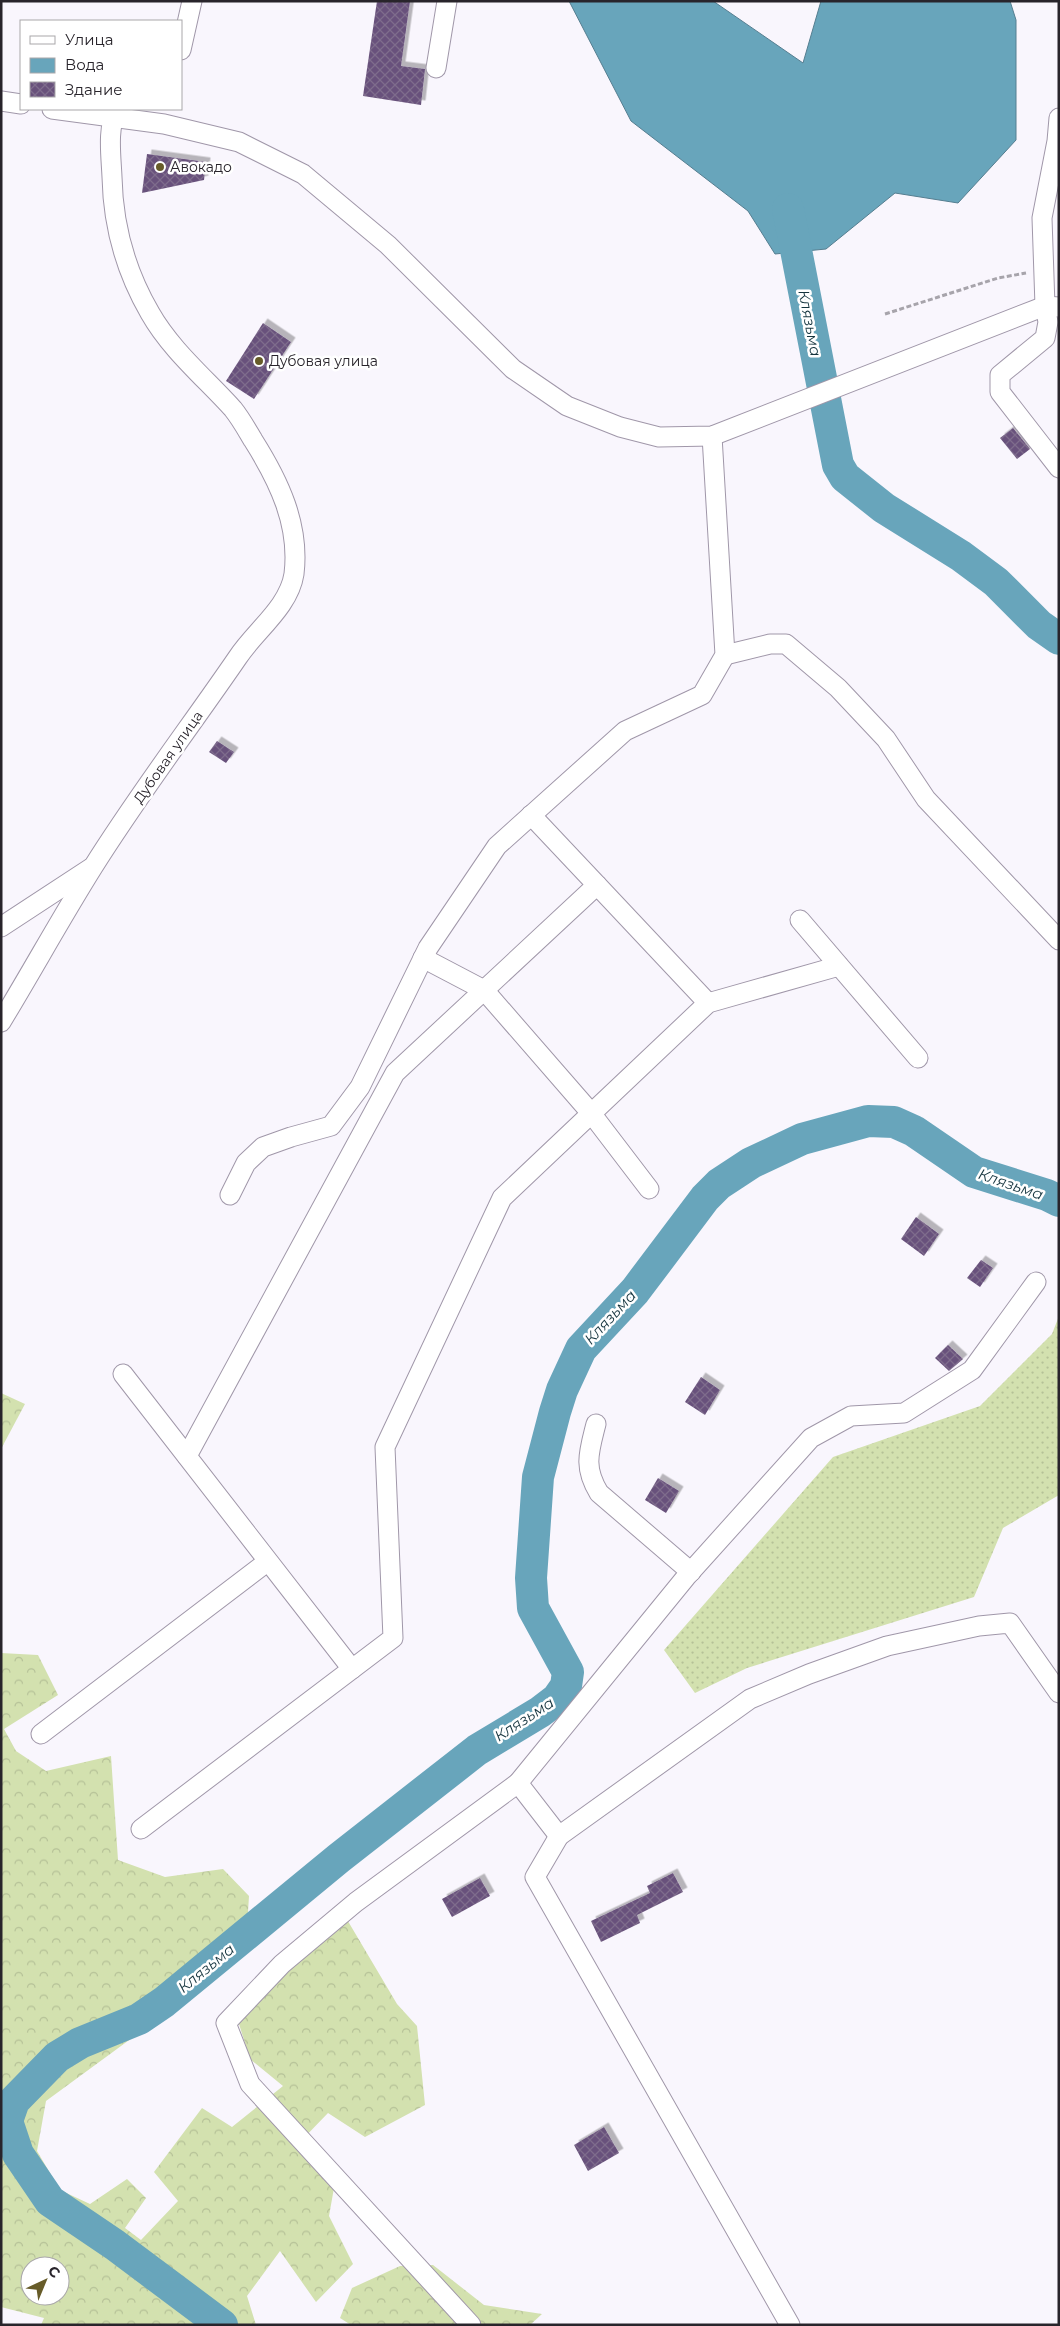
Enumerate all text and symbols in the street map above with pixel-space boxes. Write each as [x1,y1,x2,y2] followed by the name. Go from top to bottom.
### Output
[20,20,182,110] legend
[65,30,113,49] text: Улица
[65,55,104,74] text: Вода
[65,80,123,99] text: Здание
[170,158,232,176] place label: Авокадо
[154,161,166,173] marker: Авокадо
[794,288,826,358] water label: Клязьма
[269,352,378,370] place label: Дубовая улица
[253,355,265,367] marker: Дубовая улица
[129,707,207,807] street label: Дубовая улица
[976,1164,1046,1204] water label: Клязьма
[580,1286,640,1348] water label: Клязьма
[491,1693,557,1745] water label: Клязьма
[174,1939,238,1997] water label: Клязьма
[20,2256,70,2306] north arrow
[44,2262,64,2282] text: С

